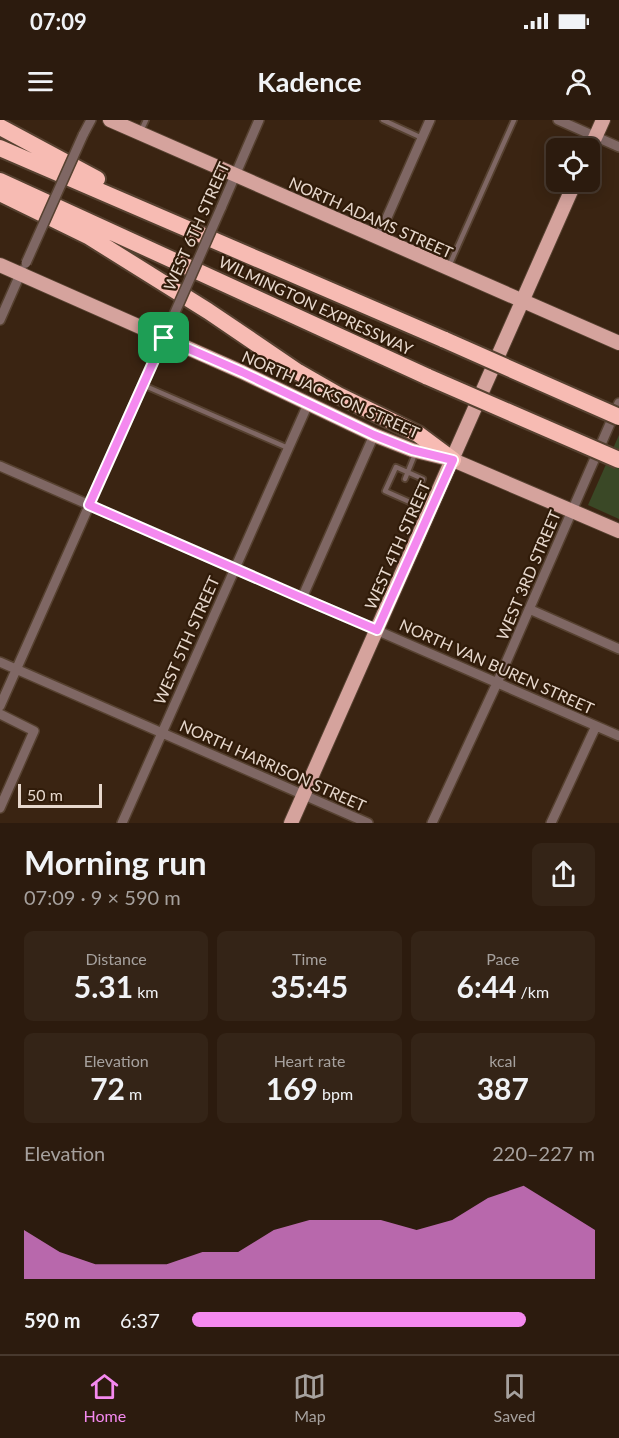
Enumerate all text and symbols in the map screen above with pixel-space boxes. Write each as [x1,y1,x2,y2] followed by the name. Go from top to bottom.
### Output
[30,8,87,35] text: 07:09
[24,65,57,98] icon: menu
[257,65,362,98] text: Kadence
[562,65,595,98] icon: person
[546,138,600,192] map controls
[546,138,600,192] button: locate
[159,158,233,293] street label: WEST 6TH STREET
[286,172,456,262] street label: NORTH ADAMS STREET
[216,252,416,358] street label: WILMINGTON EXPRESSWAY
[138,312,189,363] pin
[147,321,180,354] icon: arrive
[239,346,423,442] street label: NORTH JACKSON STREET
[360,477,434,612] street label: WEST 4TH STREET
[492,507,564,643] street label: WEST 3RD STREET
[149,572,223,707] street label: WEST 5TH STREET
[397,614,598,718] street label: NORTH VAN BUREN STREET
[177,715,370,815] street label: NORTH HARRISON STREET
[18,781,102,808] scale bar
[27,785,63,804] text: 50 m
[24,842,207,882] text: Morning run
[532,843,595,906] button: share
[24,885,181,909] text: 07:09 · 9 × 590 m
[85,949,147,968] text: Distance
[292,949,327,968] text: Time
[486,949,519,968] text: Pace
[74,968,133,1004] text: 5.31
[271,968,348,1004] text: 35:45
[457,968,516,1004] text: 6:44
[133,982,159,1001] text: km
[516,982,549,1001] text: /km
[84,1051,149,1070] text: Elevation
[274,1051,345,1070] text: Heart rate
[489,1051,516,1070] text: kcal
[90,1070,125,1106] text: 72
[266,1070,318,1106] text: 169
[477,1070,529,1106] text: 387
[125,1084,142,1103] text: m
[318,1084,353,1103] text: bpm
[24,1141,105,1165] text: Elevation
[492,1141,595,1165] text: 220–227 m
[24,1308,80,1332] text: 590 m
[120,1308,160,1332] text: 6:37
[84,1370,126,1425] tab: Home
[293,1370,326,1425] tab: Map
[494,1370,535,1425] tab: Saved

